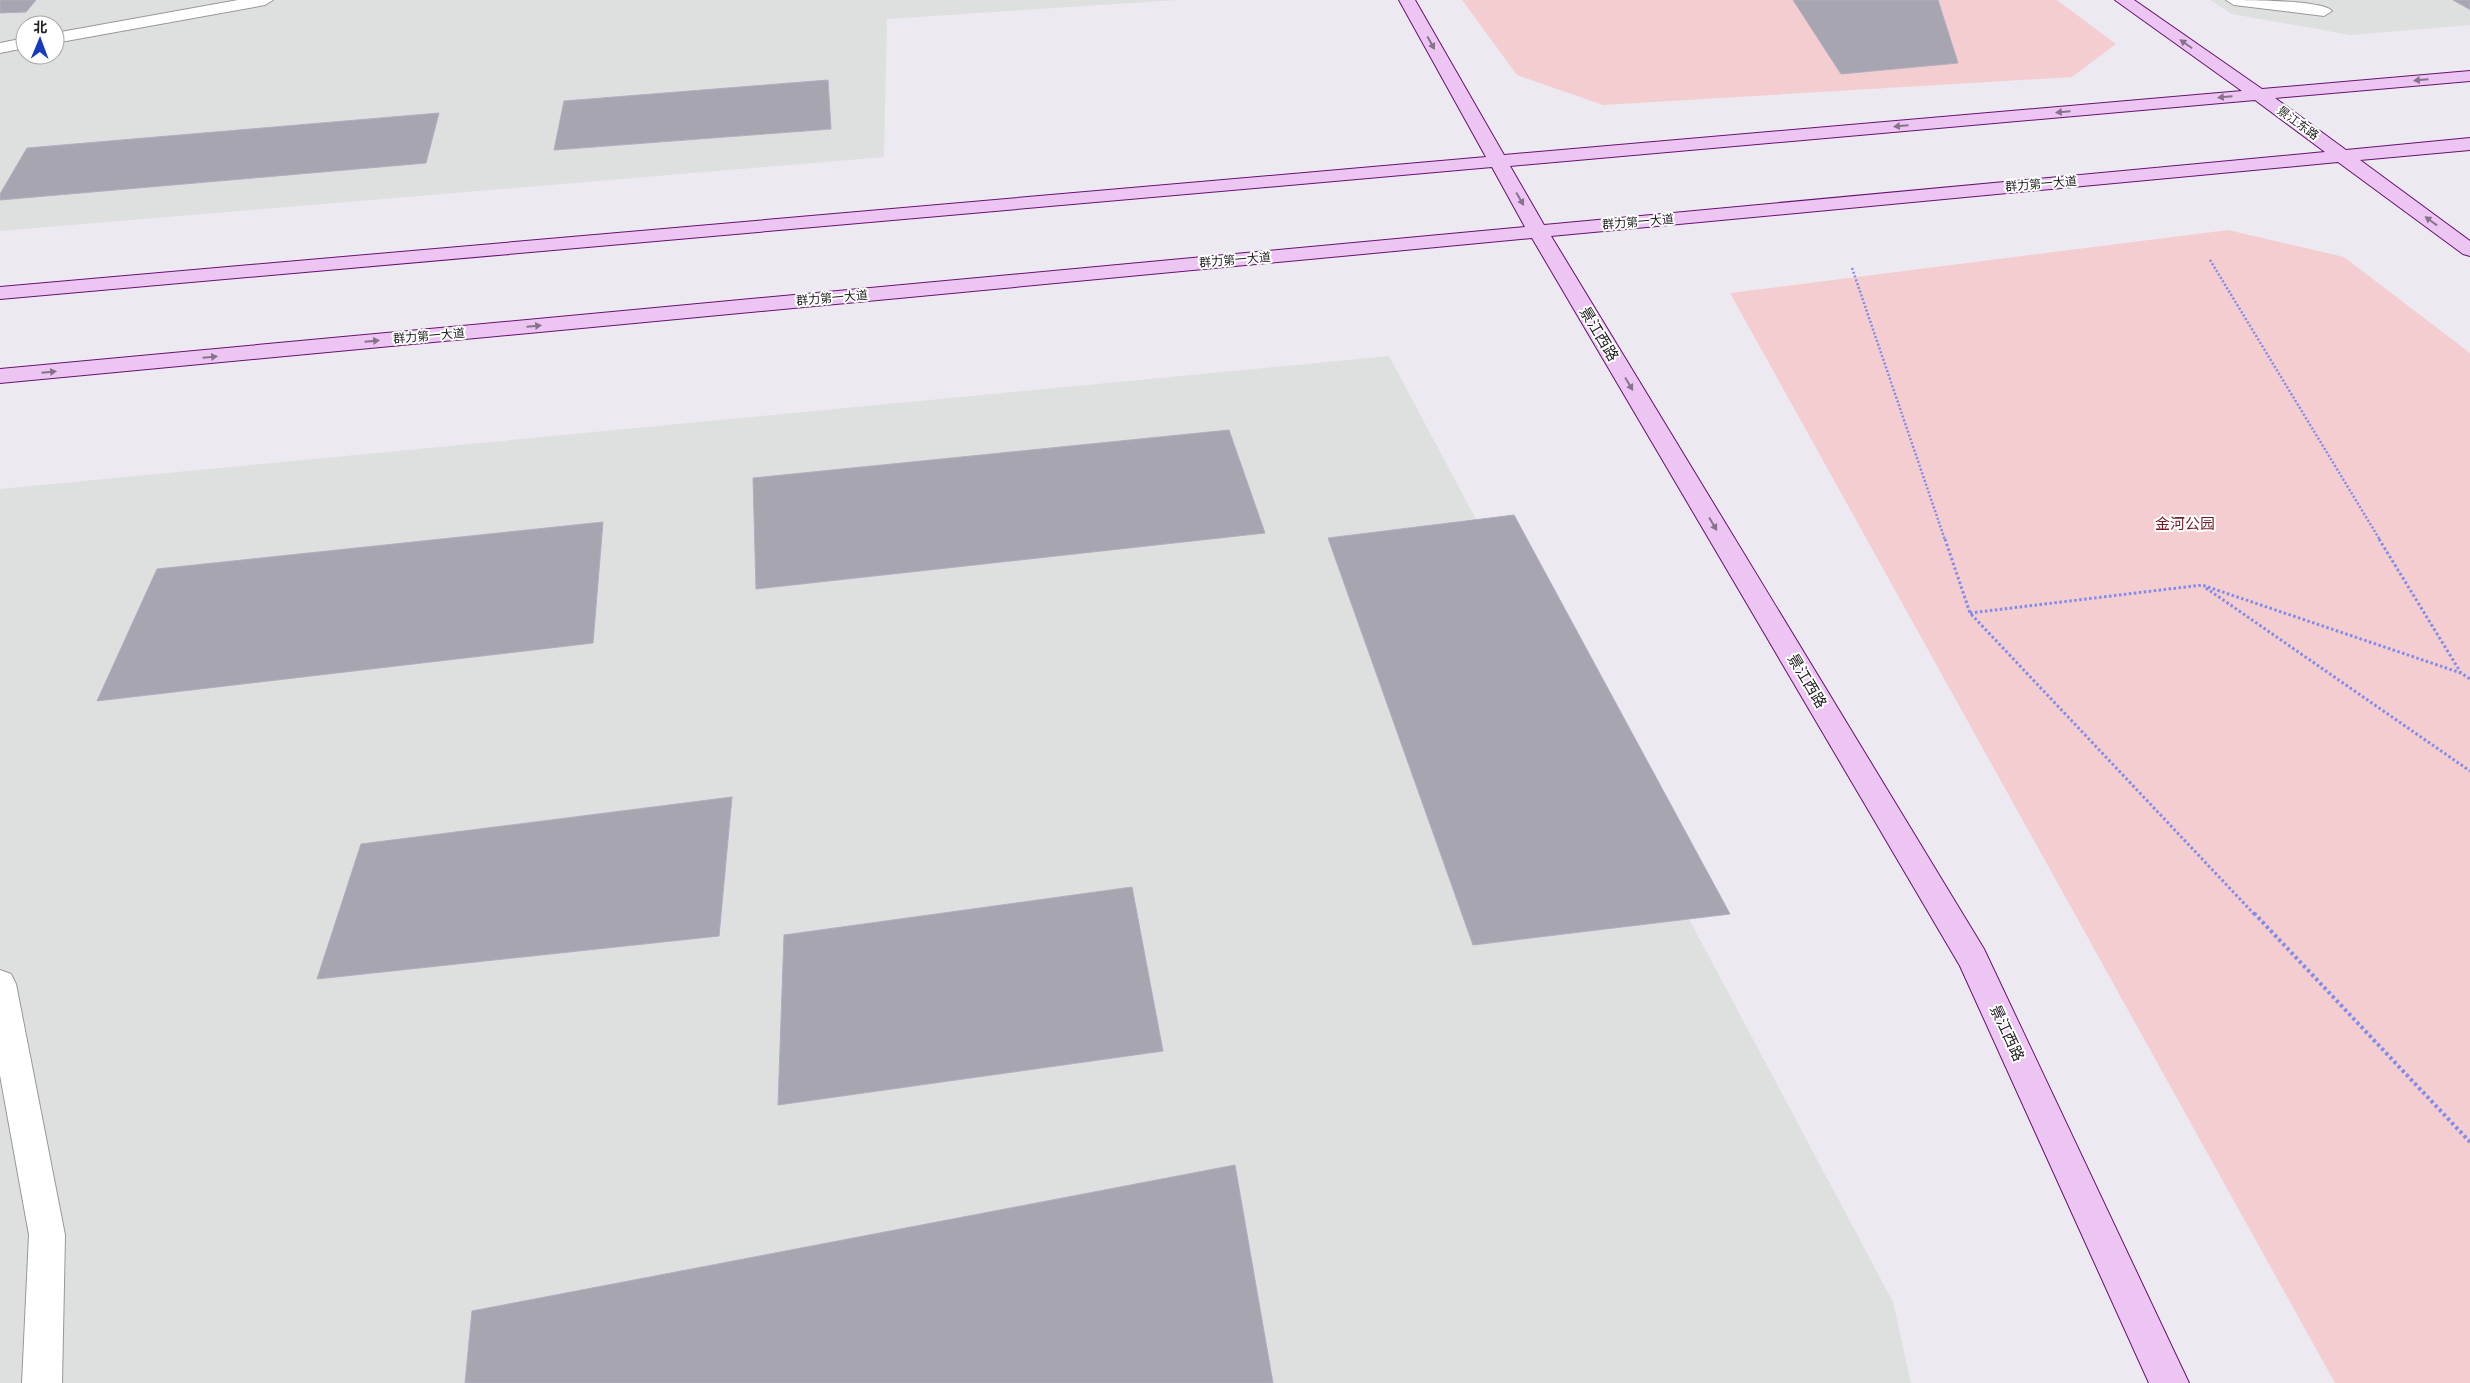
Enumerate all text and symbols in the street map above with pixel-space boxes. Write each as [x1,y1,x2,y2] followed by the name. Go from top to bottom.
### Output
[15,15,65,65] north arrow
[33,19,47,36] text: 北
[1427,35,1435,50] one-way arrow
[2179,39,2193,49] one-way arrow
[2413,76,2429,84] one-way arrow
[2216,94,2232,102] one-way arrow
[2274,103,2322,144] street label: 景江东路
[2055,108,2071,116] one-way arrow
[1893,122,1909,130] one-way arrow
[2005,174,2078,195] street label: 群力第一大道
[1515,193,1524,206] one-way arrow
[1602,212,1675,233] street label: 群力第一大道
[2424,216,2438,226] one-way arrow
[1199,250,1272,271] street label: 群力第一大道
[796,288,869,309] street label: 群力第一大道
[1575,304,1622,365] street label: 景江西路
[526,322,542,330] one-way arrow
[393,326,466,347] street label: 群力第一大道
[364,337,380,345] one-way arrow
[203,353,219,361] one-way arrow
[41,368,57,376] one-way arrow
[1625,378,1634,391] one-way arrow
[2155,515,2215,534] park label: 金河公园
[1708,517,1717,530] one-way arrow
[1783,651,1830,712] street label: 景江西路
[1985,1002,2028,1064] street label: 景江西路

